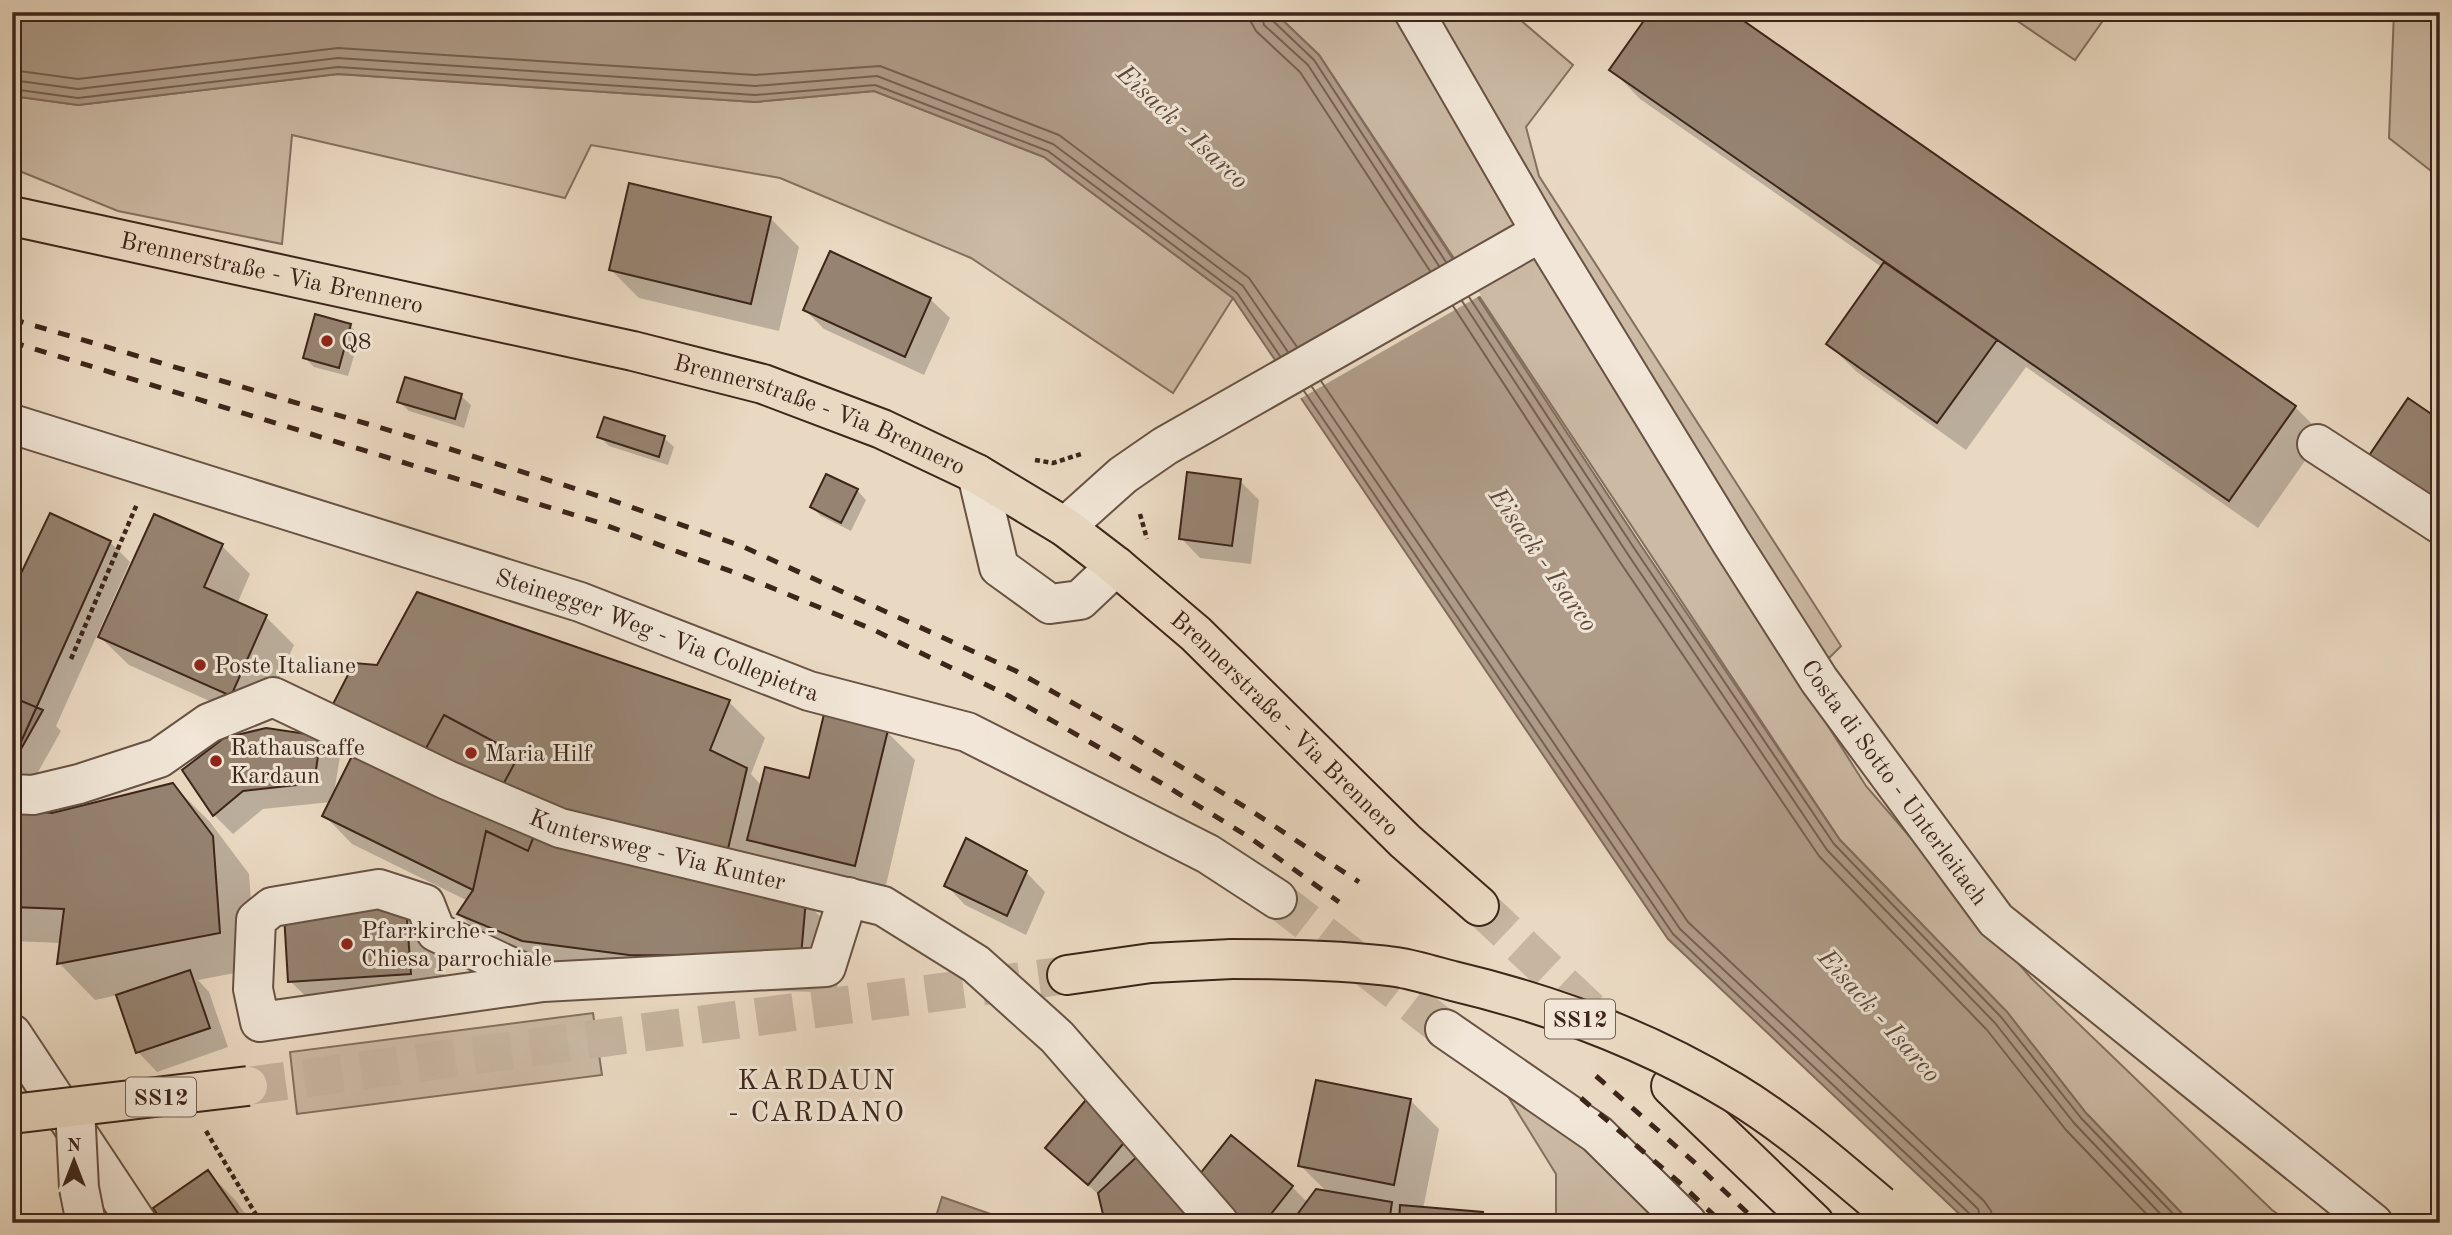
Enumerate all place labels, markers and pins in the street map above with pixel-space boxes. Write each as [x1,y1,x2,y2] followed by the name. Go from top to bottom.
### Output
[341,331,372,355] place label: Q8
[319,333,335,349] marker: Q8
[214,655,356,679] place label: Poste Italiane
[192,657,208,673] marker: Poste Italiane
[230,737,365,789] place label: Rathauscaffe Kardaun
[485,743,593,767] place label: Maria Hilf
[463,745,479,761] marker: Maria Hilf
[208,753,224,769] marker: Rathauscaffe Kardaun
[361,920,552,972] place label: Pfarrkirche - Chiesa parrochiale
[339,936,355,952] marker: Pfarrkirche - Chiesa parrochiale

